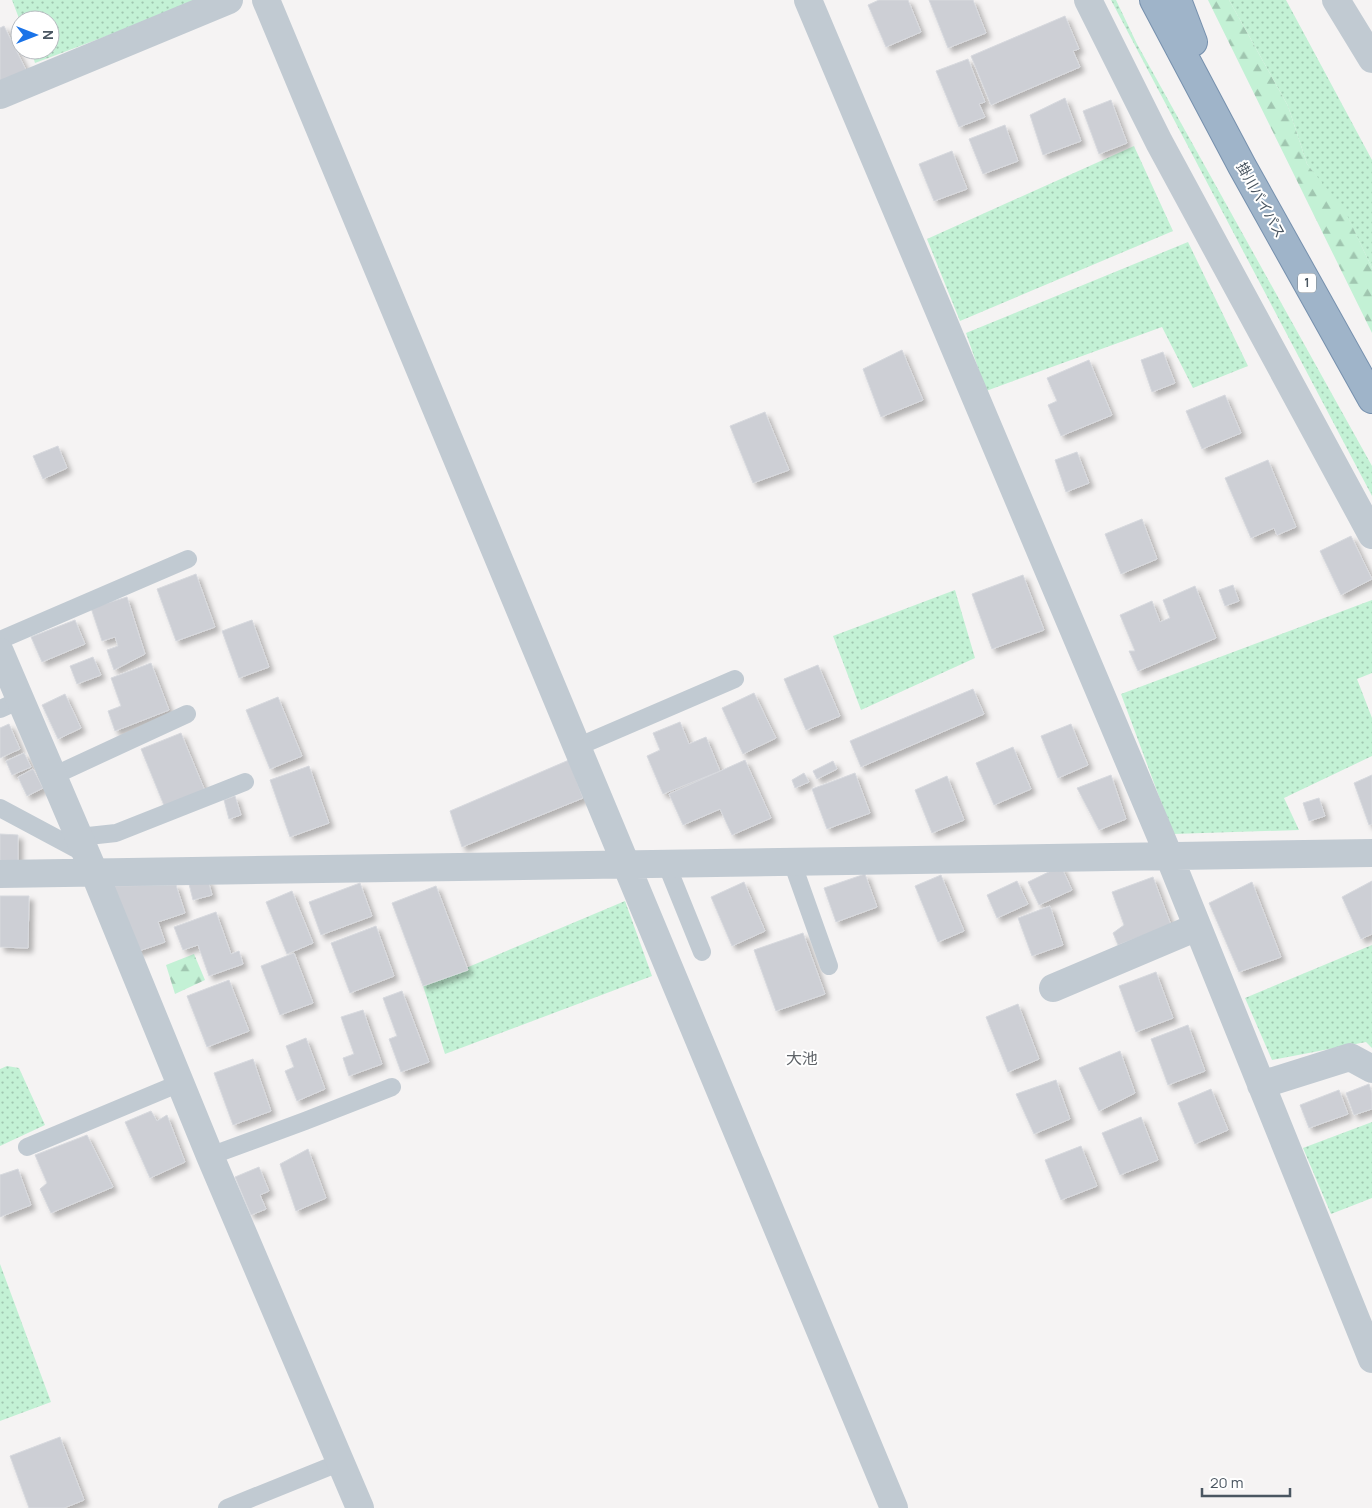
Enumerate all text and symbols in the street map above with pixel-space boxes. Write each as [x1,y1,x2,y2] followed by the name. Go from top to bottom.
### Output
[10,10,60,60] north arrow
[39,30,58,40] text: N
[1233,159,1290,241] street label: 掛川バイパス
[1298,274,1316,292] road number: 1
[786,1047,818,1069] district label: 大池
[1202,1466,1290,1498] scale bar
[1210,1472,1243,1493] text: 20 m

